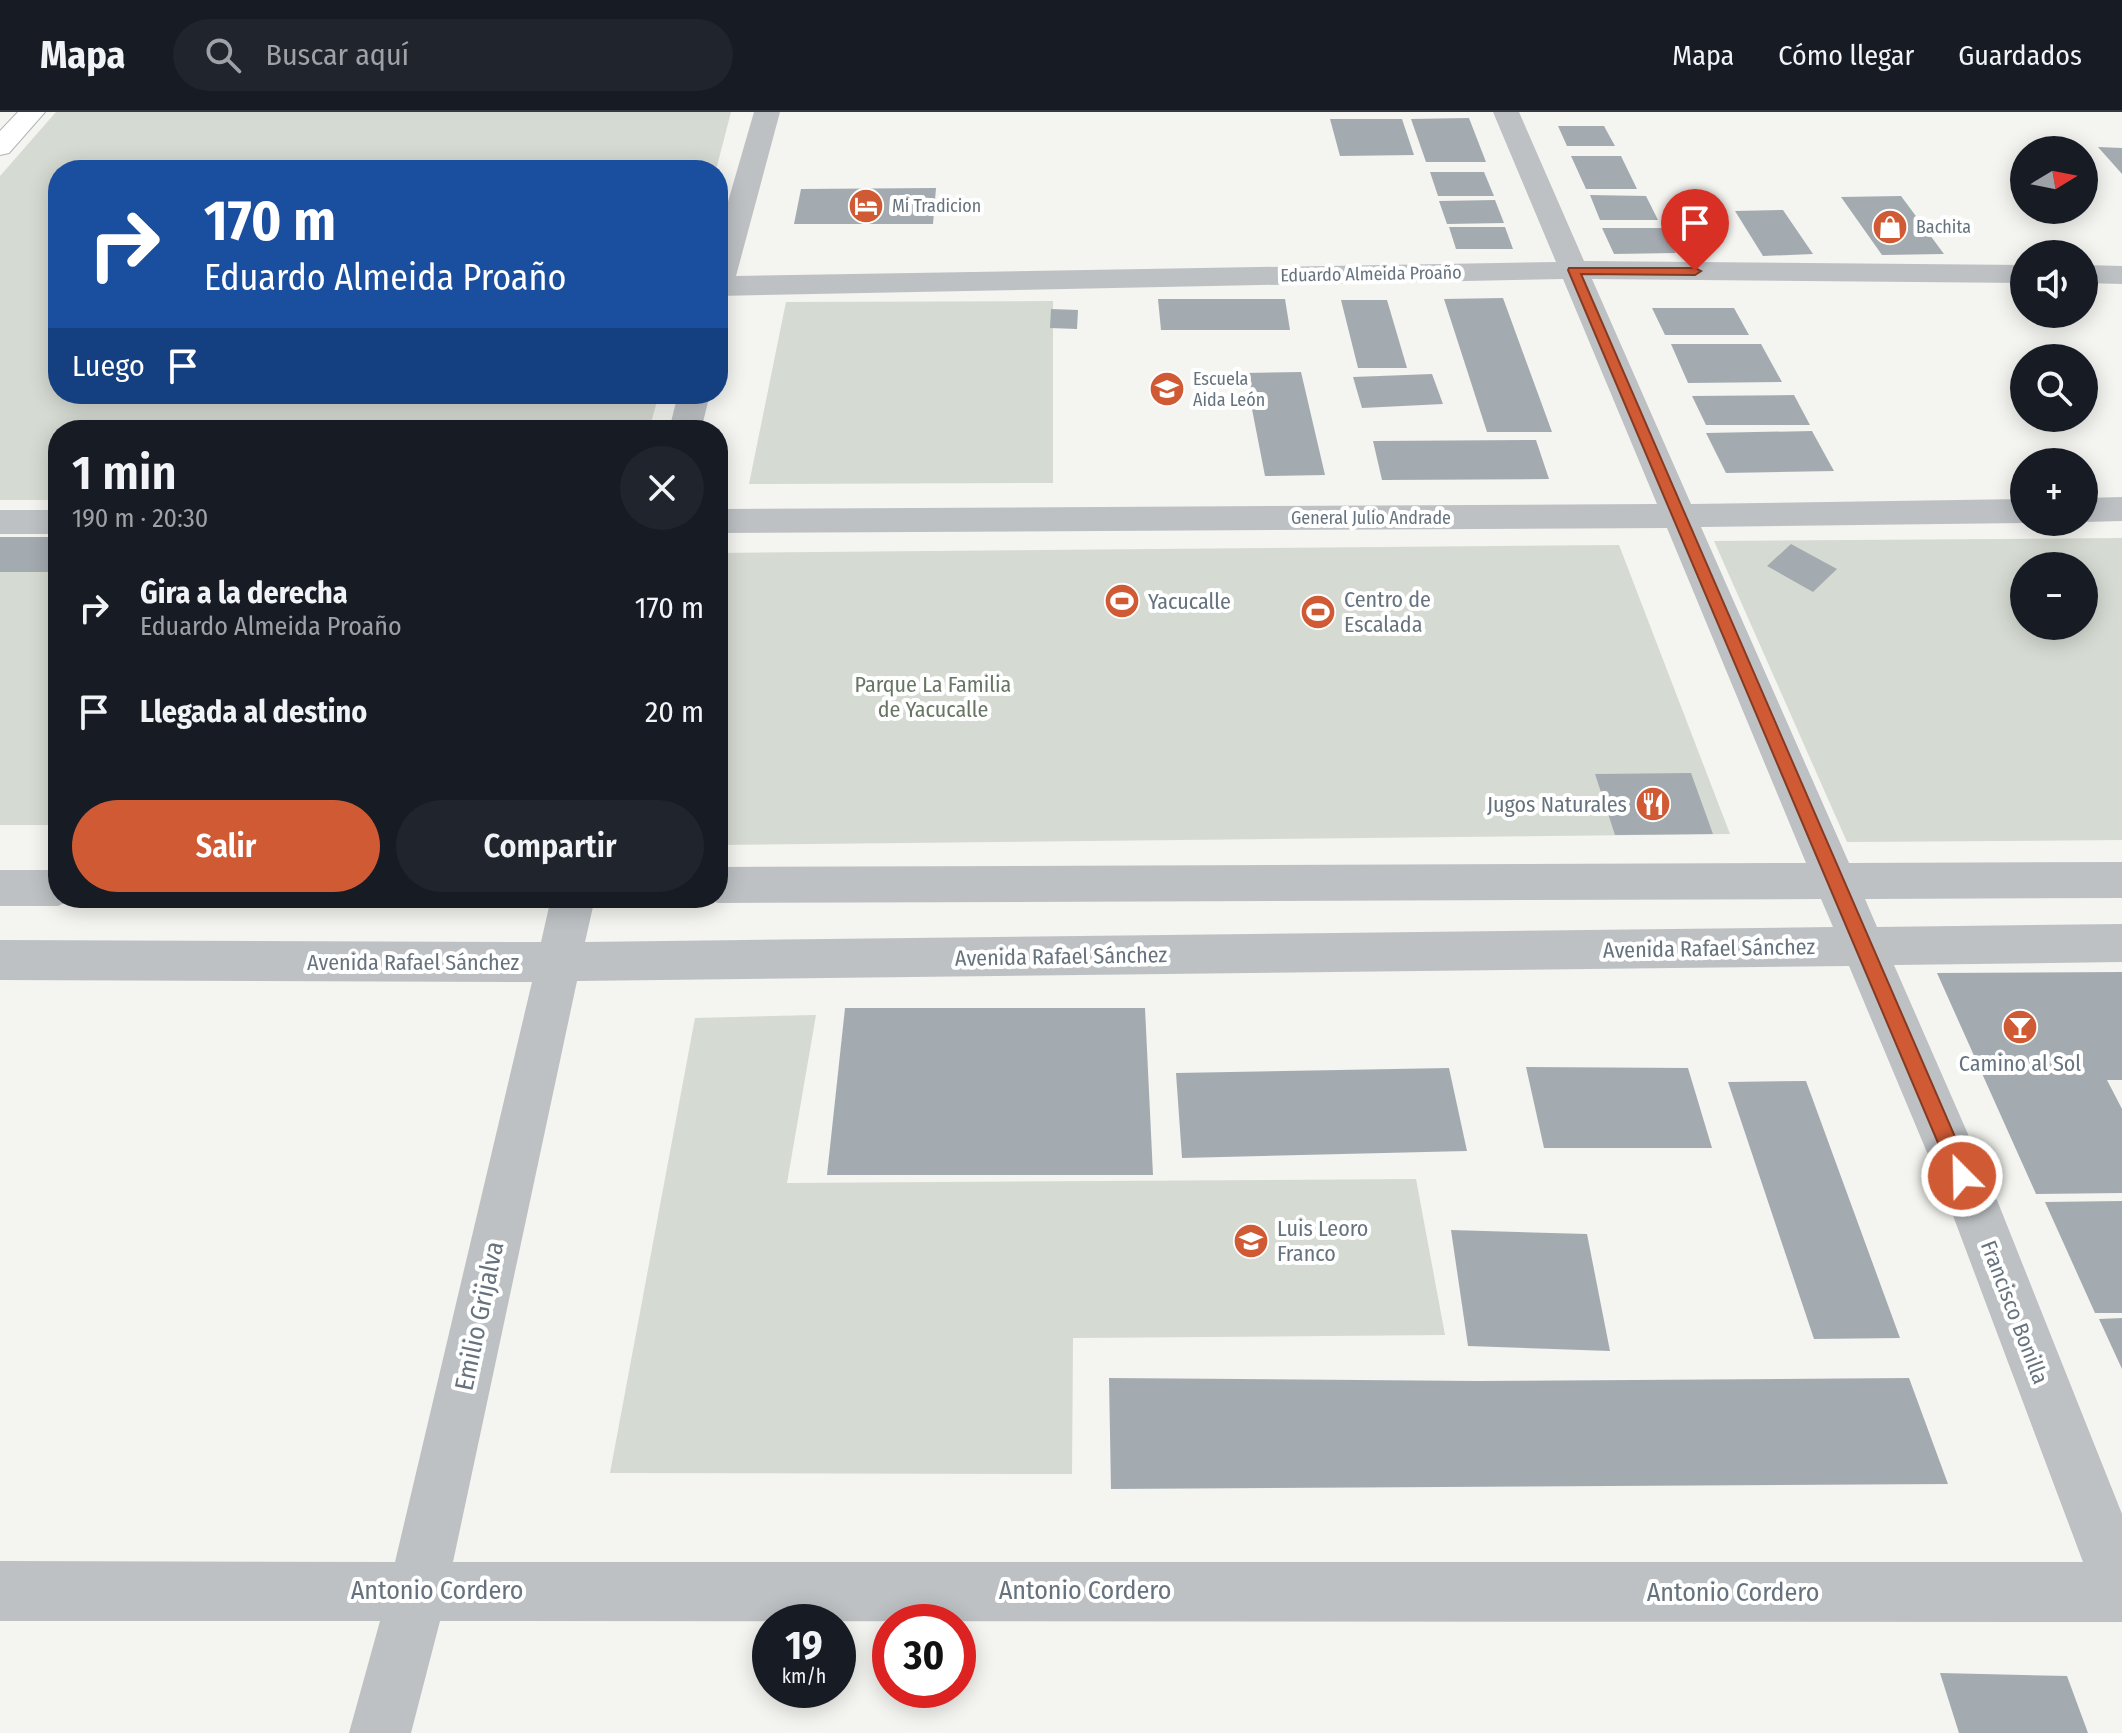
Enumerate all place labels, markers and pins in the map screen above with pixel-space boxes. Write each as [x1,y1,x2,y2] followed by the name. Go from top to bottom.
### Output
[847,187,885,225] hotel icon: Mi Tradicion
[1661,189,1729,271] pin
[892,195,981,217] place label: Mi Tradicion
[1871,208,1909,246] shop icon: Bachita
[1916,216,1971,238] place label: Bachita
[1193,368,1265,411] place label: Escuela Aida León
[1148,370,1186,408] school or university icon: Escuela Aida León
[1103,582,1141,620] sports icon: Yacucalle
[1344,586,1431,638] place label: Centro de Escalada
[1148,588,1231,615] place label: Yacucalle
[1299,593,1337,631] sports icon: Centro de Escalada
[1634,785,1672,823] restaurant icon: Jugos Naturales
[1487,791,1627,818] place label: Jugos Naturales
[2001,1008,2039,1046] bar icon: Camino al Sol
[1959,1050,2081,1077] place label: Camino al Sol
[1277,1215,1368,1267] place label: Luis Leoro Franco
[1232,1222,1270,1260] school or university icon: Luis Leoro Franco

